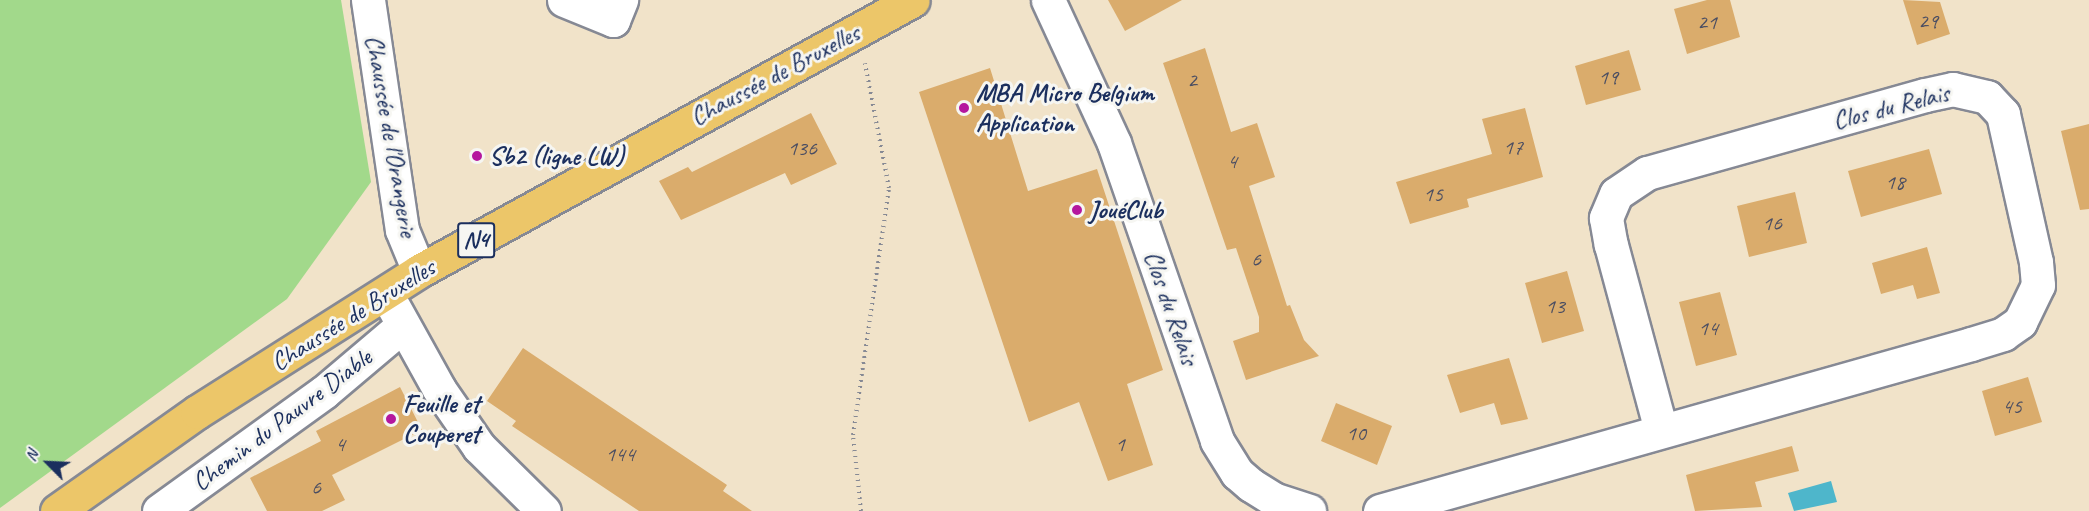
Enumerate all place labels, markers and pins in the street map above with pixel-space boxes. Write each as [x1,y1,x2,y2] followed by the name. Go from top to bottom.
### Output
[976,77,1153,138] place label: MBA Micro Belgium Application
[957,101,971,115] marker: MBA Micro Belgium Application
[489,140,624,172] place label: Sb2 (ligne LW)
[470,149,484,163] marker: Sb2 (ligne LW)
[1089,194,1163,226] place label: JouéClub
[1070,203,1084,217] marker: JouéClub
[403,388,480,449] place label: Feuille et Couperet
[384,412,398,426] marker: Feuille et Couperet

